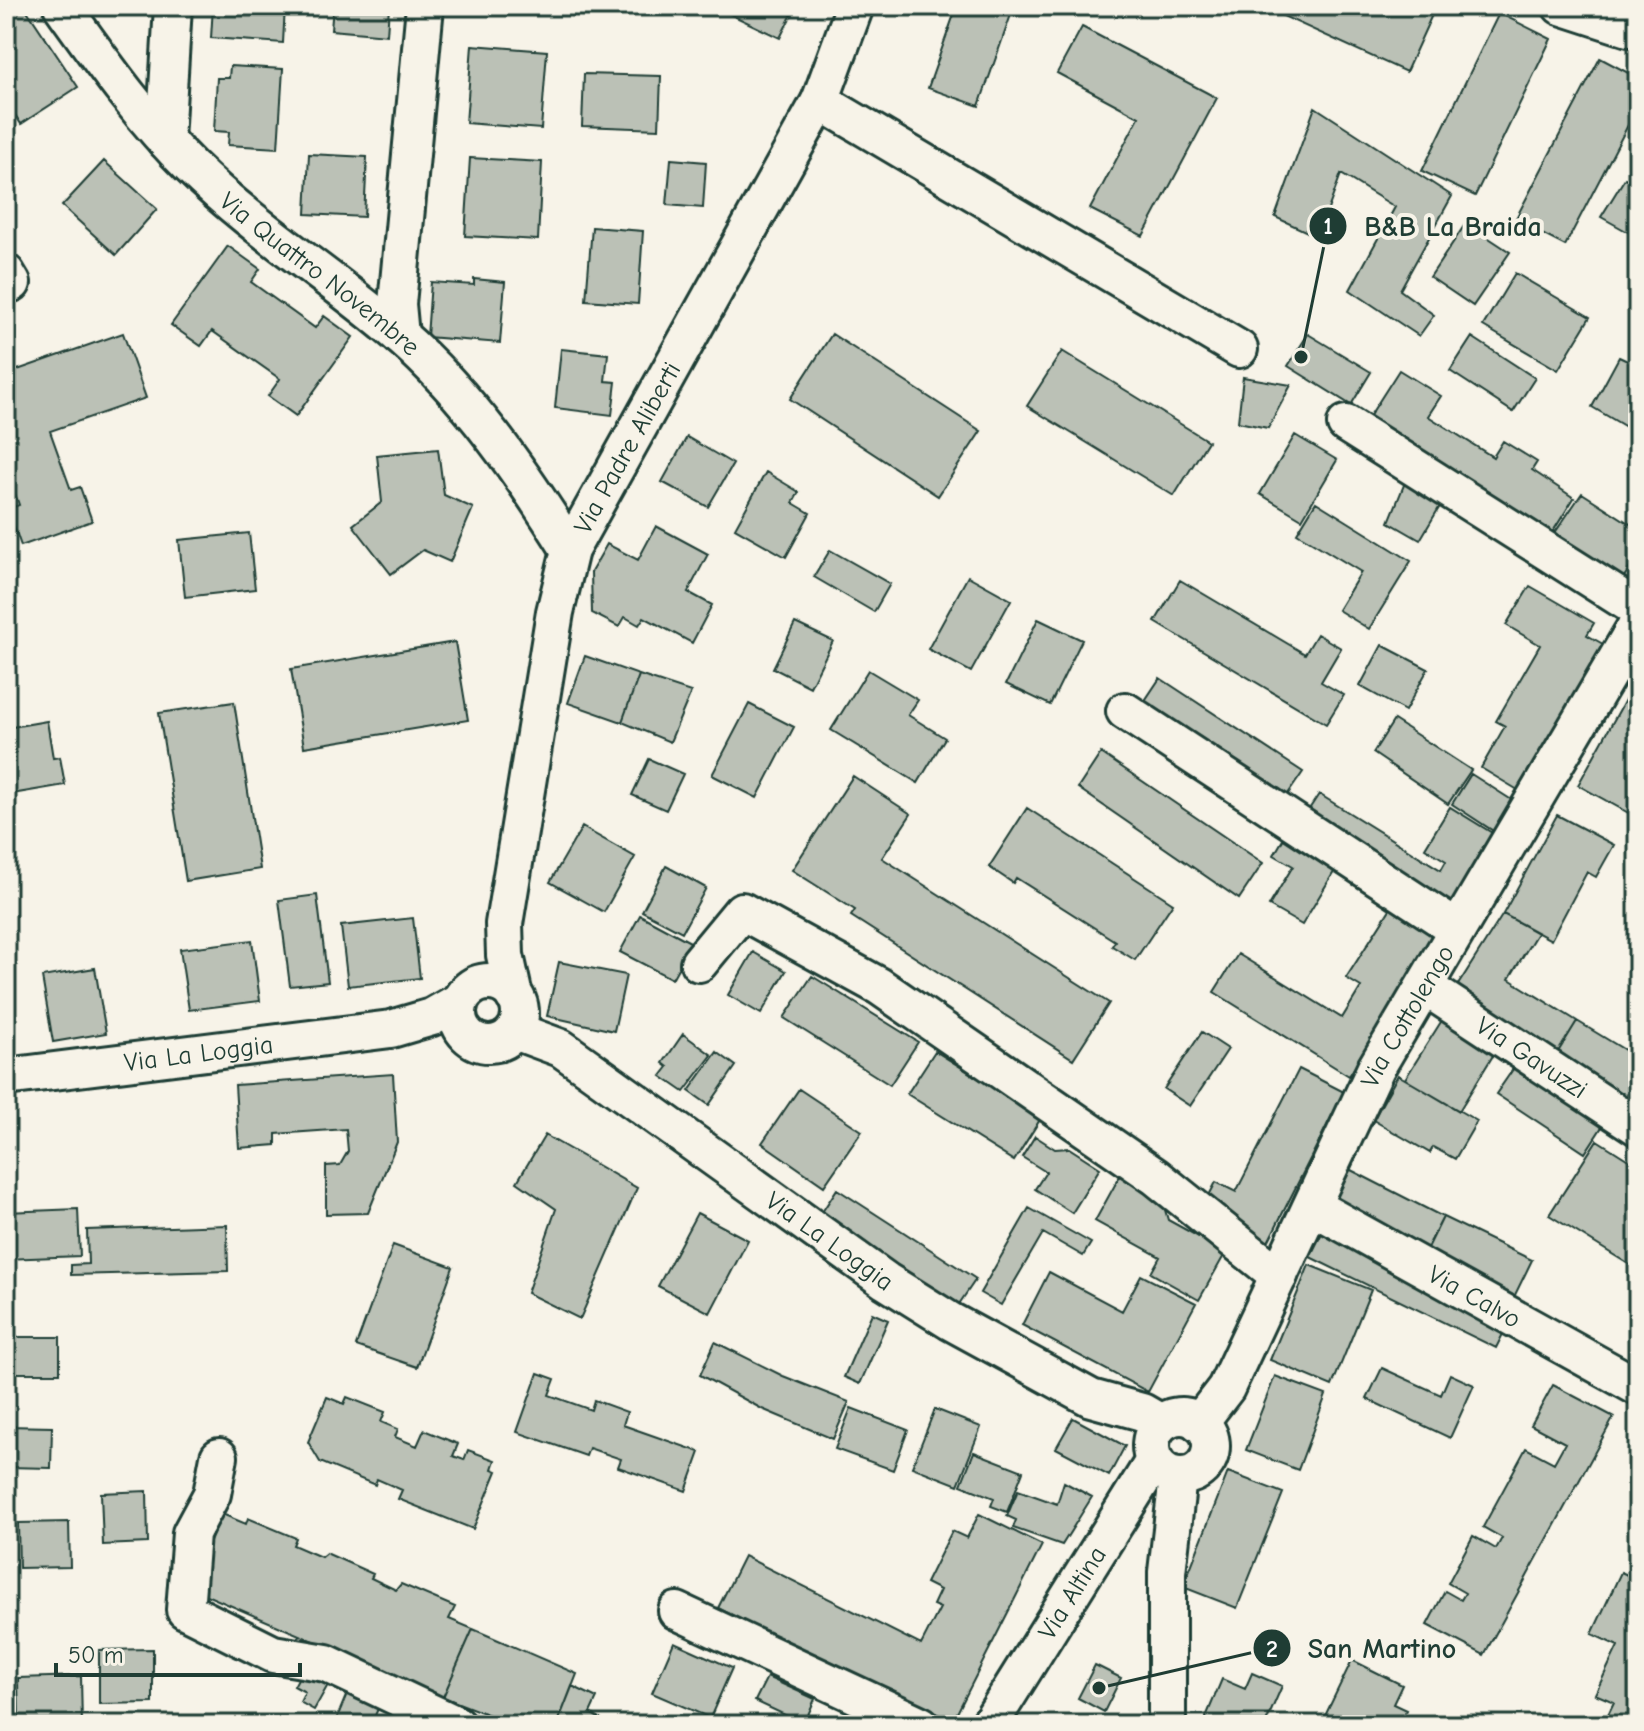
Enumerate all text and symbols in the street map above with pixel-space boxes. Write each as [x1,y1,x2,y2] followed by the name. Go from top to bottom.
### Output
[213,186,426,362] street label: Via Quattro Novembre
[1308,200,1558,252] callout: B&B La Braida
[1364,211,1542,243] text: B&B La Braida
[1323,212,1333,240] text: 1
[568,357,688,539] street label: Via Padre Aliberti
[1355,940,1461,1093] street label: Via Cottolengo
[1470,1011,1593,1105] street label: Via Gavuzzi
[122,1030,275,1078] street label: Via La Loggia
[760,1186,899,1297] street label: Via La Loggia
[1423,1259,1526,1335] street label: Via Calvo
[1032,1541,1113,1645] street label: Via Altina
[1252,1622,1472,1674] callout: San Martino
[56,1627,300,1677] scale bar
[1308,1633,1456,1665] text: San Martino
[1266,1635,1278,1663] text: 2
[68,1641,124,1669] text: 50 m

